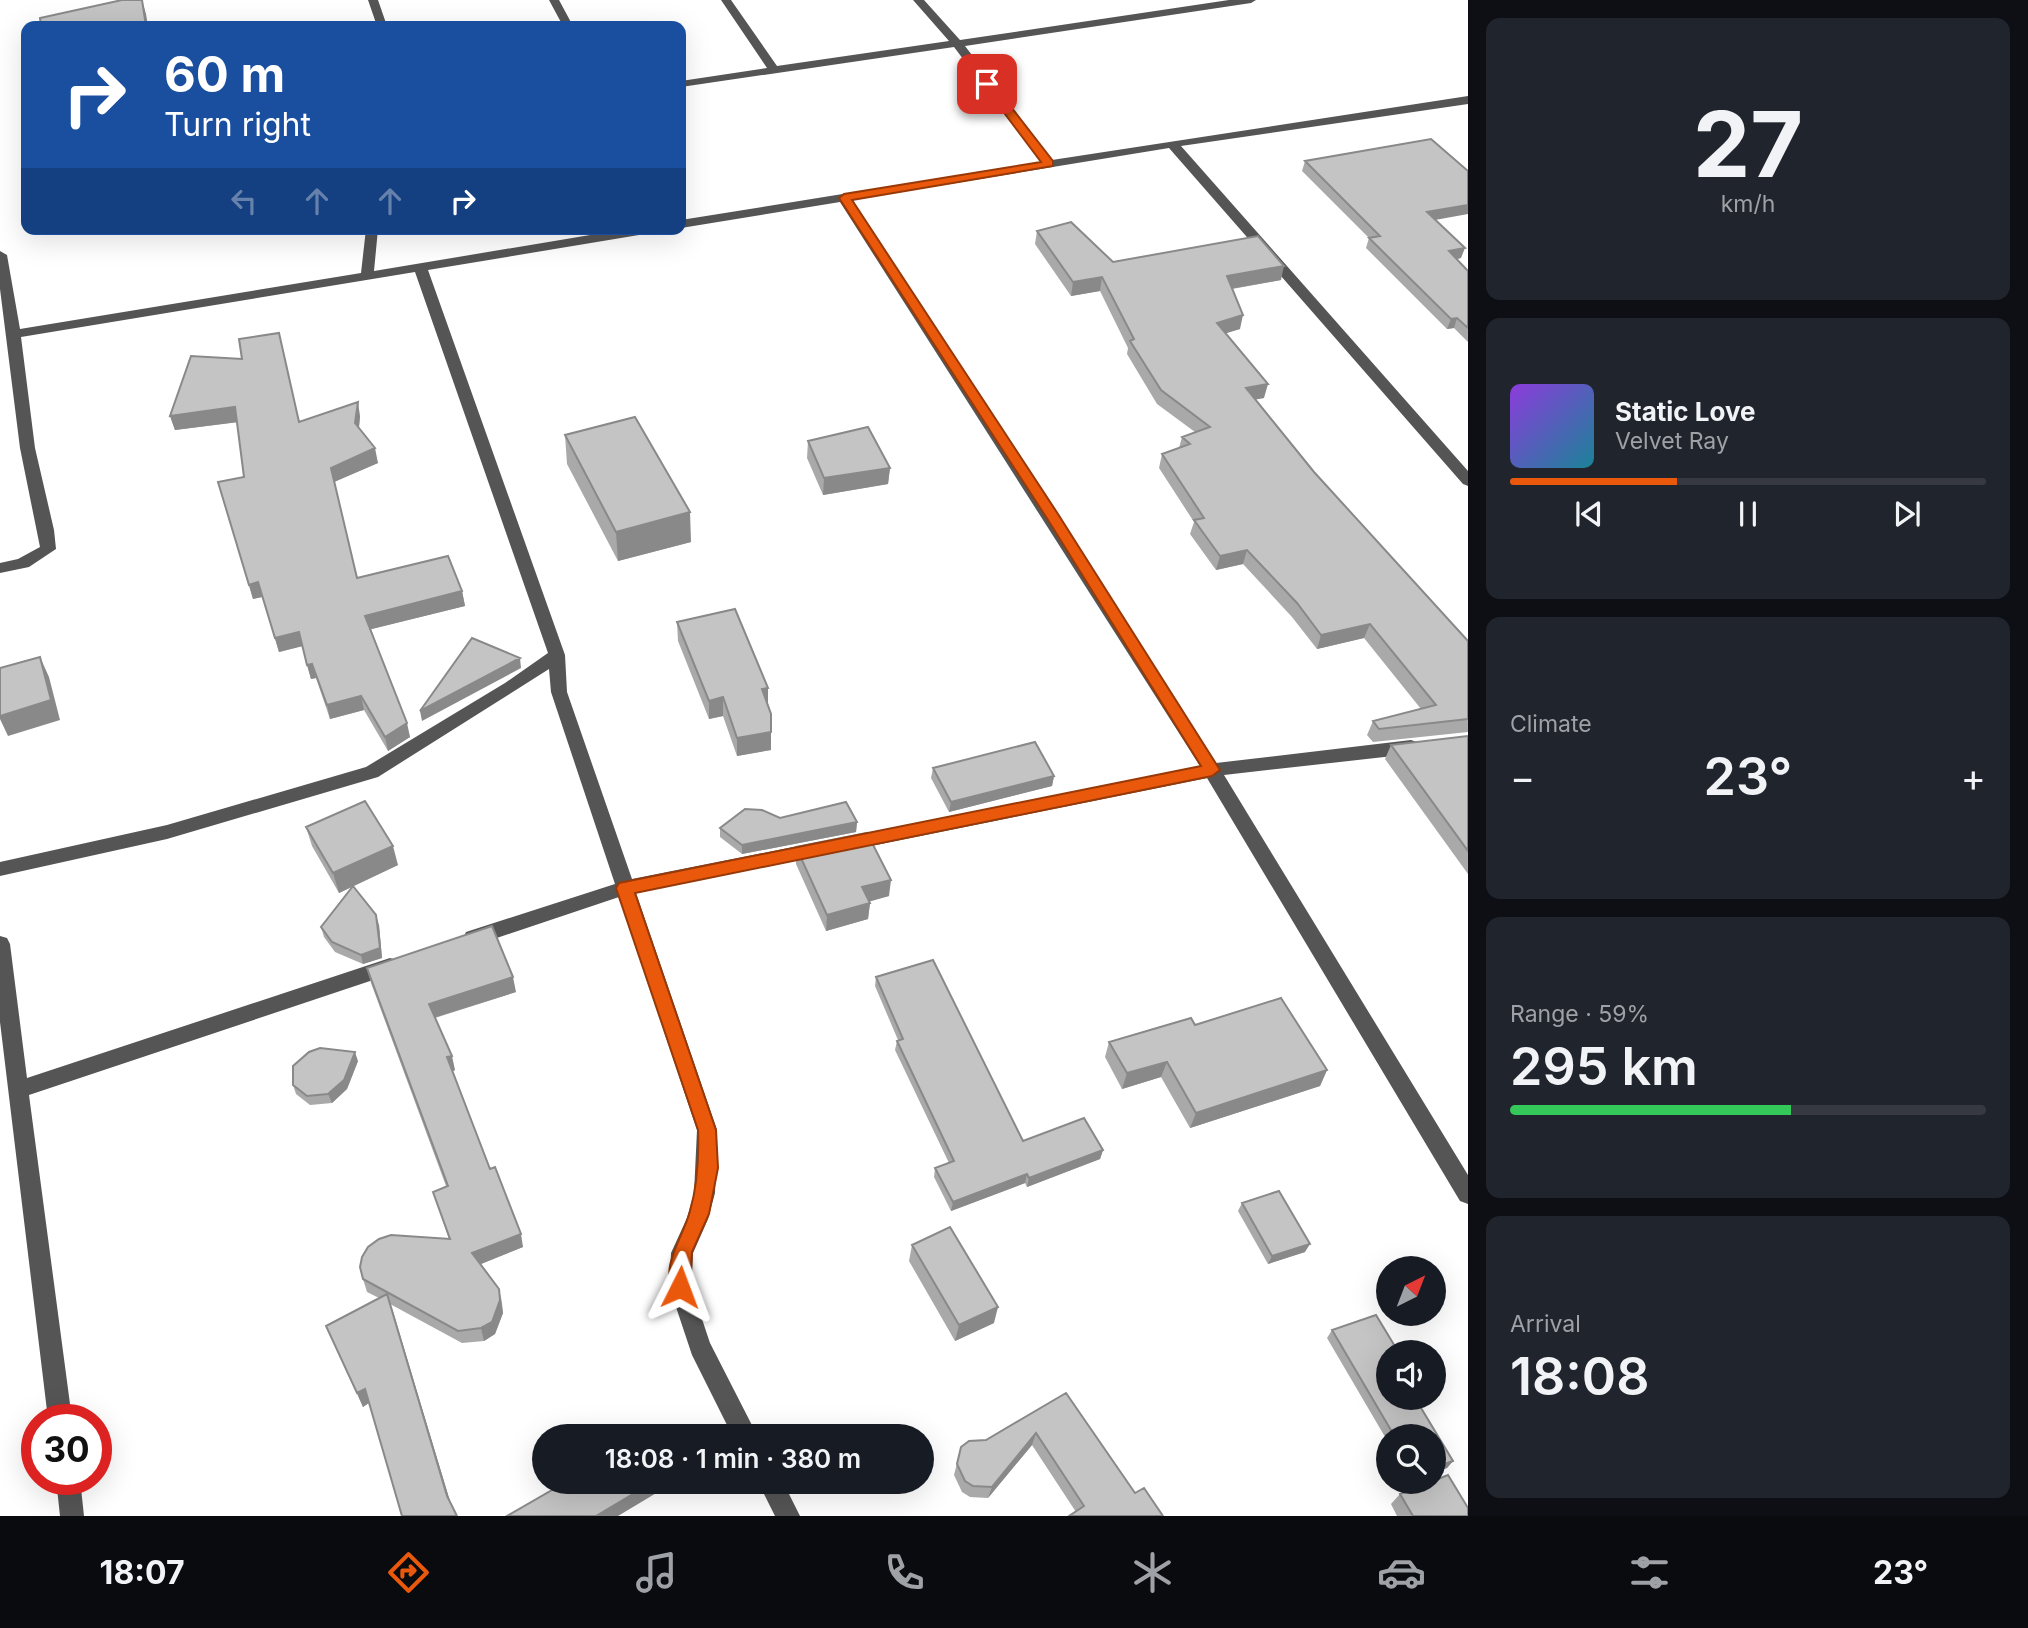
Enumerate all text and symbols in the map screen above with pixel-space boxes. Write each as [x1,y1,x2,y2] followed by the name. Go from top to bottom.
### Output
[164,45,285,104] text: 60 m
[49,49,140,140] icon: right
[957,54,1017,114] pin
[968,65,1006,103] icon: arrive
[1693,89,1803,199] text: 27
[164,105,311,144] text: Turn right
[225,182,263,220] icon: left
[298,182,336,220] icon: ahead
[371,182,409,220] icon: ahead
[444,182,482,220] icon: right
[1721,190,1775,218] text: km/h
[1615,396,1756,427] text: Static Love
[1615,427,1729,455] text: Velvet Ray
[1570,495,1608,533] icon: previous
[1729,495,1767,533] icon: pause
[1888,495,1926,533] icon: next
[1510,710,1592,738] text: Climate
[1704,745,1792,808] text: 23°
[1510,754,1535,800] text: −
[1961,754,1986,800] text: +
[1510,1000,1649,1028] text: Range · 59%
[1510,1035,1698,1098] text: 295 km
[643,1250,717,1324] position arrow
[1376,1256,1446,1326] north arrow
[1376,1256,1446,1494] map controls
[1510,1310,1581,1338] text: Arrival
[1376,1340,1446,1410] button: sound
[1510,1345,1649,1408] text: 18:08
[21,1404,112,1495] speed limit sign: 30
[1376,1424,1446,1494] button: search
[605,1443,861,1474] text: 18:08 · 1 min · 380 m
[384,1548,433,1597] icon: directions
[632,1548,681,1597] icon: music
[880,1548,929,1597] icon: phone
[1128,1548,1177,1597] icon: climate
[1377,1548,1426,1597] icon: car
[1625,1548,1674,1597] icon: filters
[100,1553,184,1592] text: 18:07
[1873,1553,1928,1592] text: 23°

